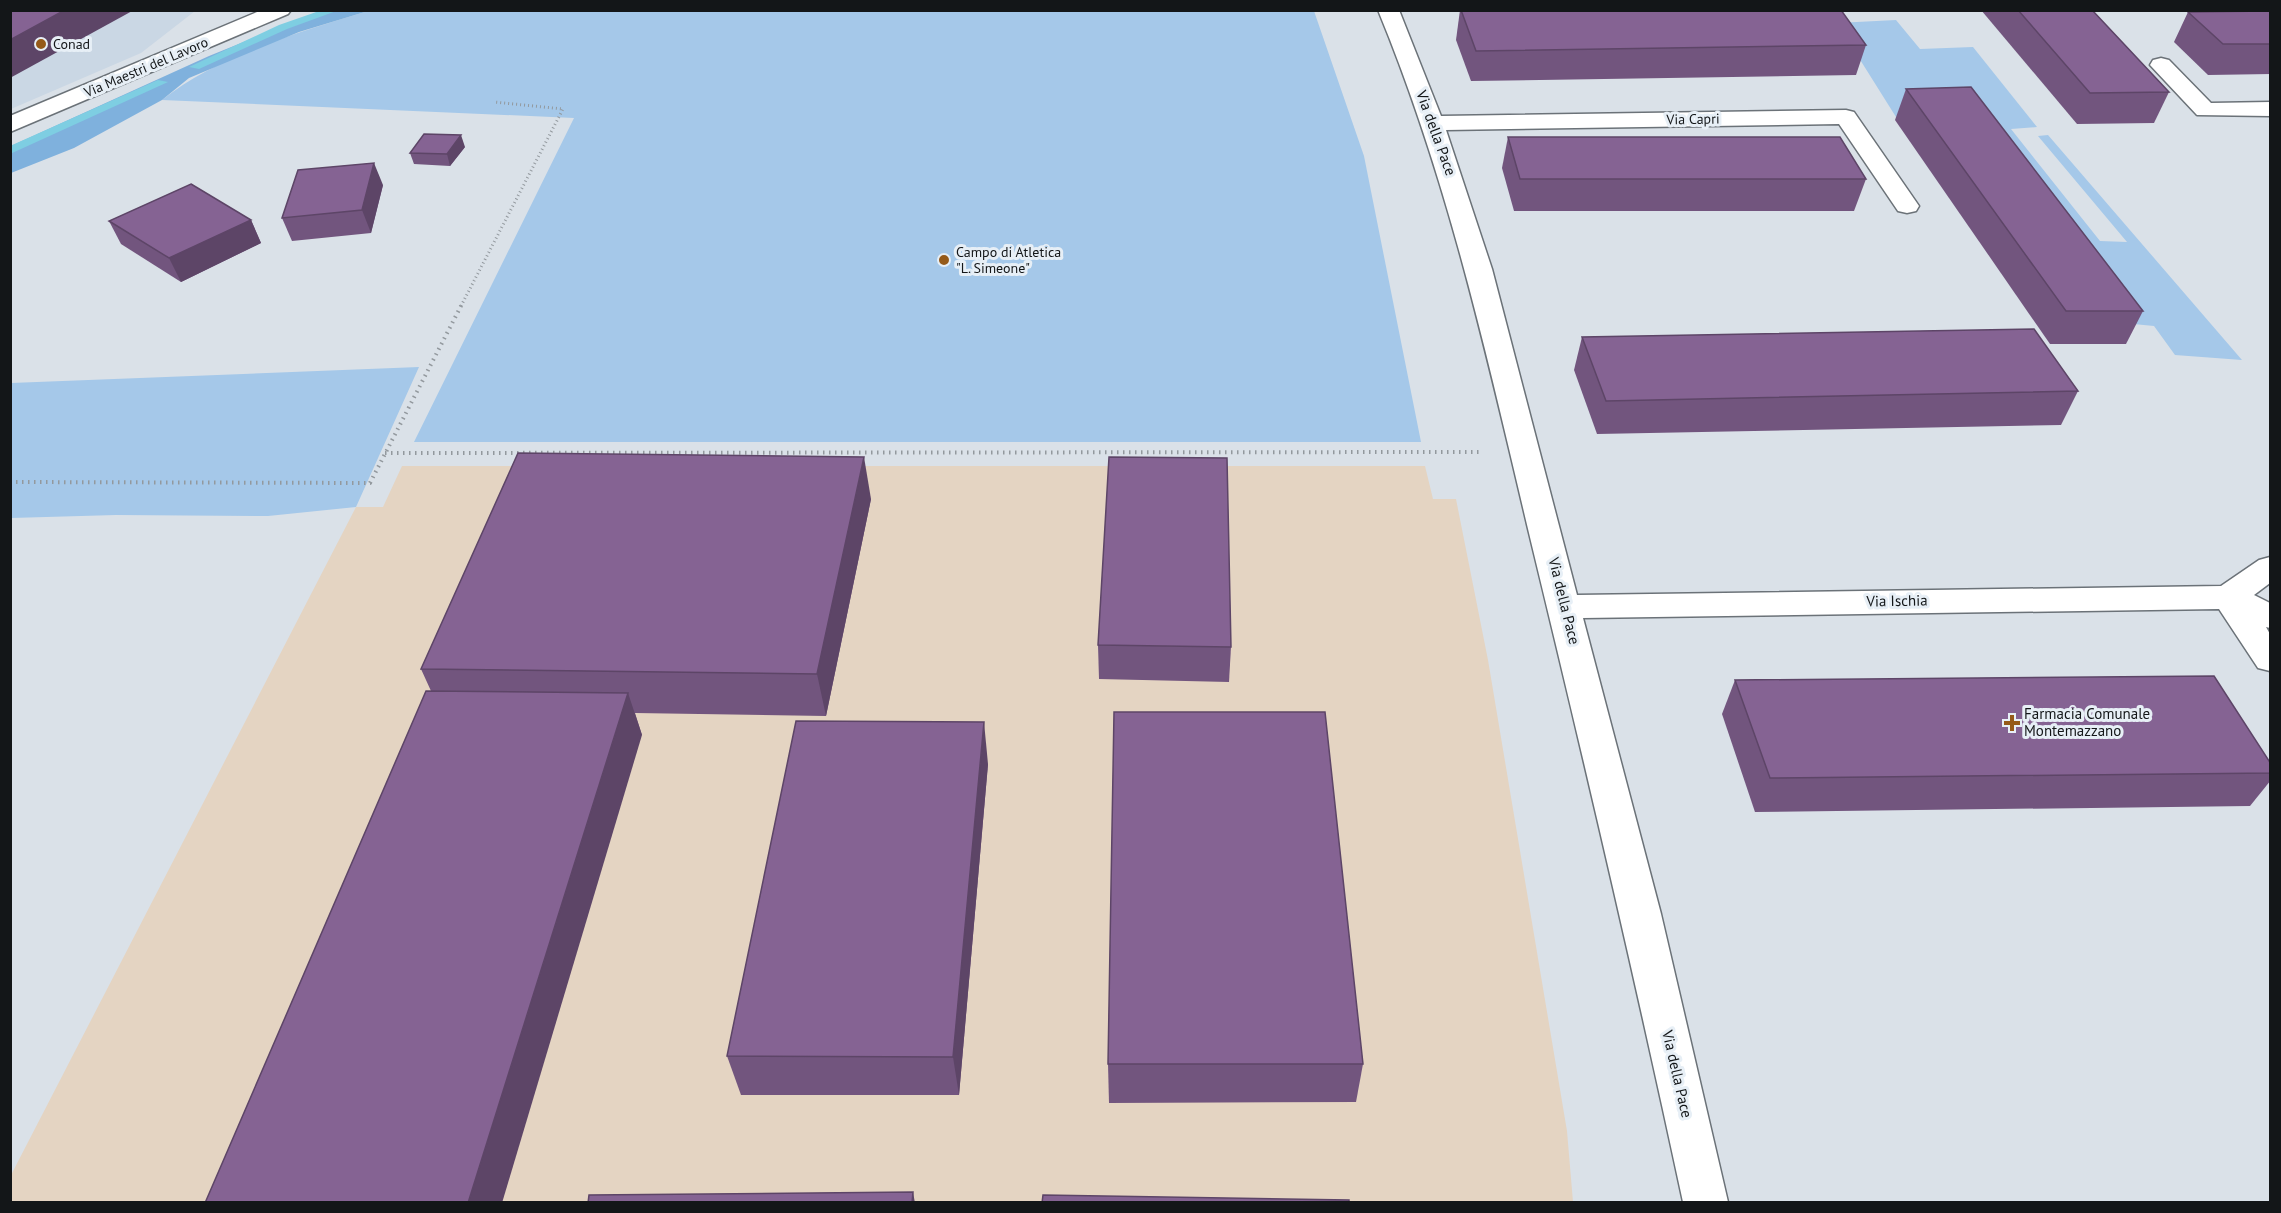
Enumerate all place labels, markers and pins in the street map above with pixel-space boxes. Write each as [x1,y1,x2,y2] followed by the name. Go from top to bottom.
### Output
[53,35,90,53] place label: Conad
[34,37,48,51] marker: Conad
[956,243,1061,277] place label: Campo di Atletica "L. Simeone"
[937,253,951,267] marker: Campo di Atletica "L. Simeone"
[2024,704,2150,740] place label: Farmacia Comunale Montemazzano
[2005,716,2019,730] marker: Farmacia Comunale Montemazzano

